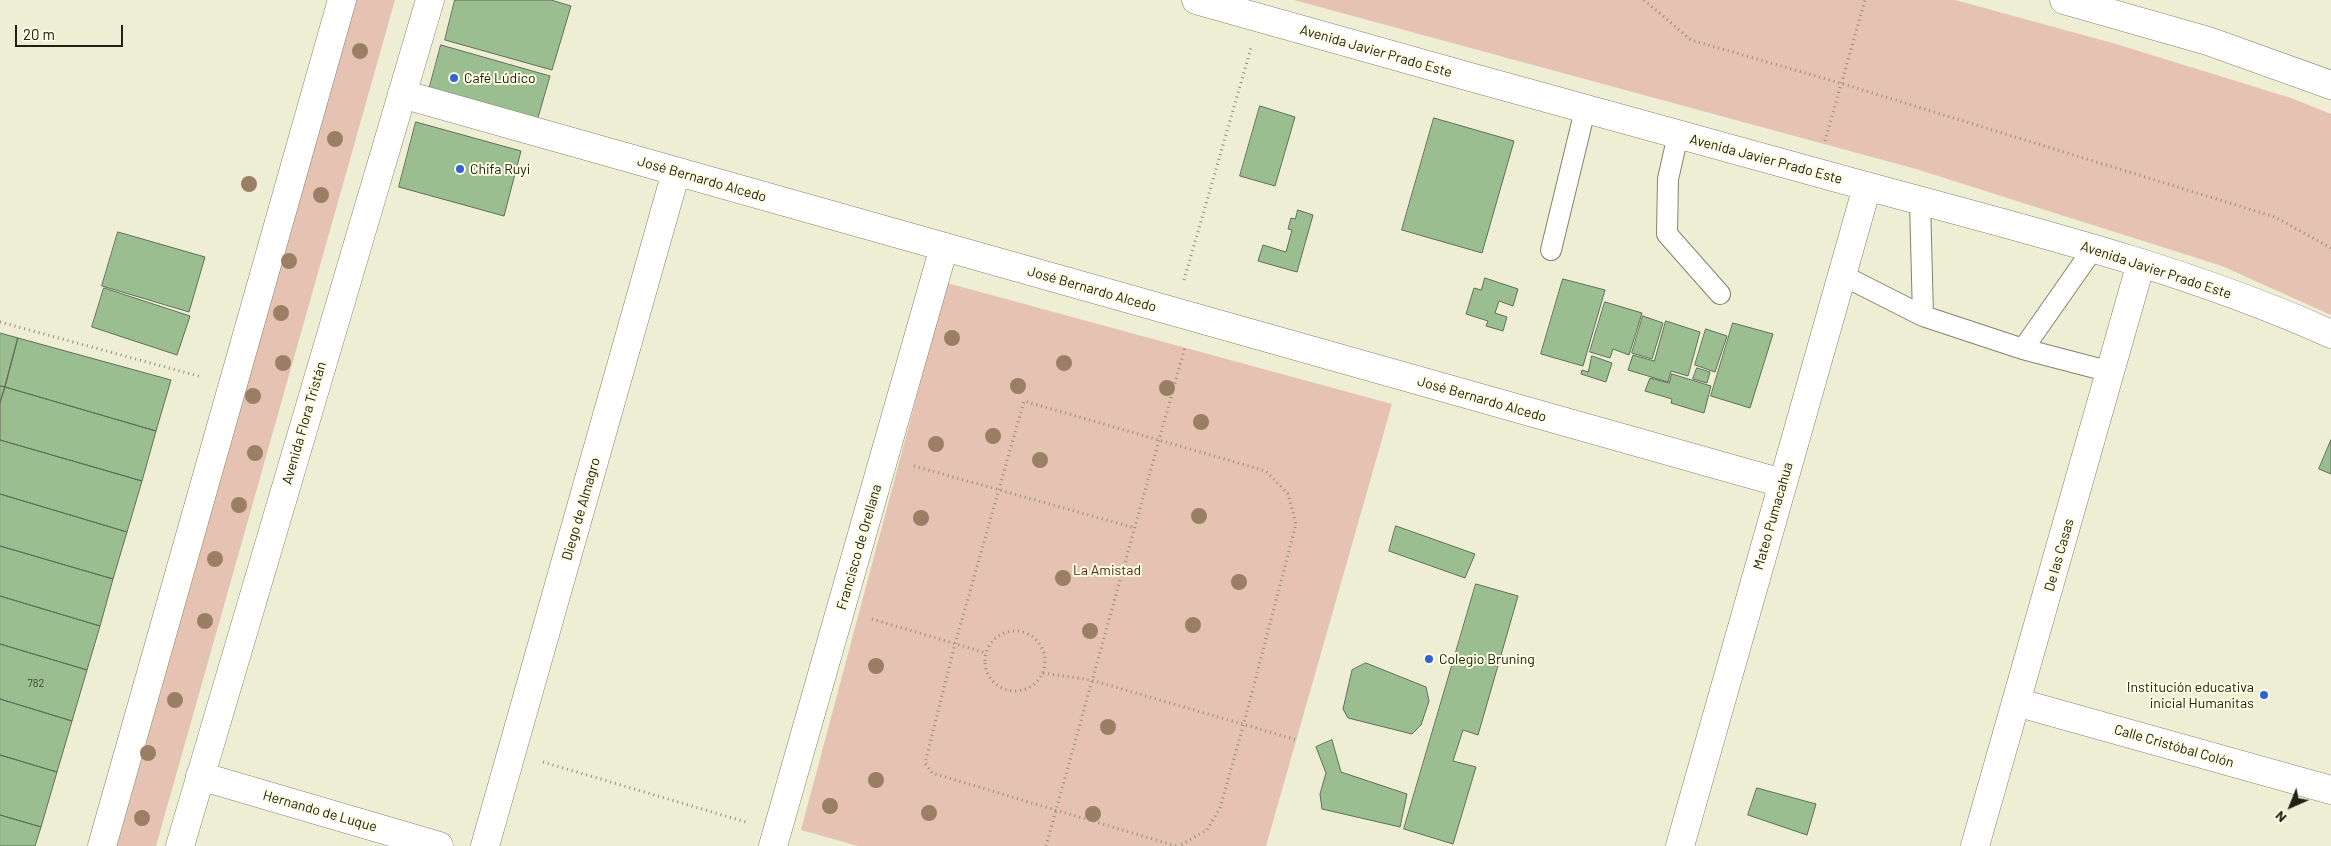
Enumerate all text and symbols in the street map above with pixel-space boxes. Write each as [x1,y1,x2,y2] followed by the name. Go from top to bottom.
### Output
[18,15,125,47] scale bar
[1298,21,1454,81] street label: Avenida Javier Prado Este
[23,25,55,43] text: 20 m
[464,70,536,86] place label: Café Lúdico
[448,72,460,84] marker: Café Lúdico
[1688,130,1844,188] street label: Avenida Javier Prado Este
[636,153,768,205] street label: José Bernardo Alcedo
[470,161,530,177] place label: Chifa Ruyi
[454,163,466,175] marker: Chifa Ruyi
[2078,238,2234,302] street label: Avenida Javier Prado Este
[1026,263,1158,315] street label: José Bernardo Alcedo
[278,360,330,486] street label: Avenida Flora Tristán
[1416,373,1548,425] street label: José Bernardo Alcedo
[558,456,604,562] street label: Diego de Almagro
[1750,460,1796,572] street label: Mateo Pumacahua
[833,482,885,612] street label: Francisco de Orellana
[2041,517,2077,593] street label: De las Casas
[1073,562,1141,578] park label: La Amistad
[1439,651,1535,667] place label: Colegio Bruning
[1423,653,1435,665] marker: Colegio Bruning
[28,676,44,690] house number: 782
[2127,679,2254,712] place label: Institución educativa inicial Humanitas
[2258,689,2270,701] marker: Institución educativa inicial Humanitas
[2112,721,2236,771] street label: Calle Cristóbal Colón
[2266,781,2316,831] north arrow
[261,787,379,835] street label: Hernando de Luque
[2271,808,2289,826] text: N

